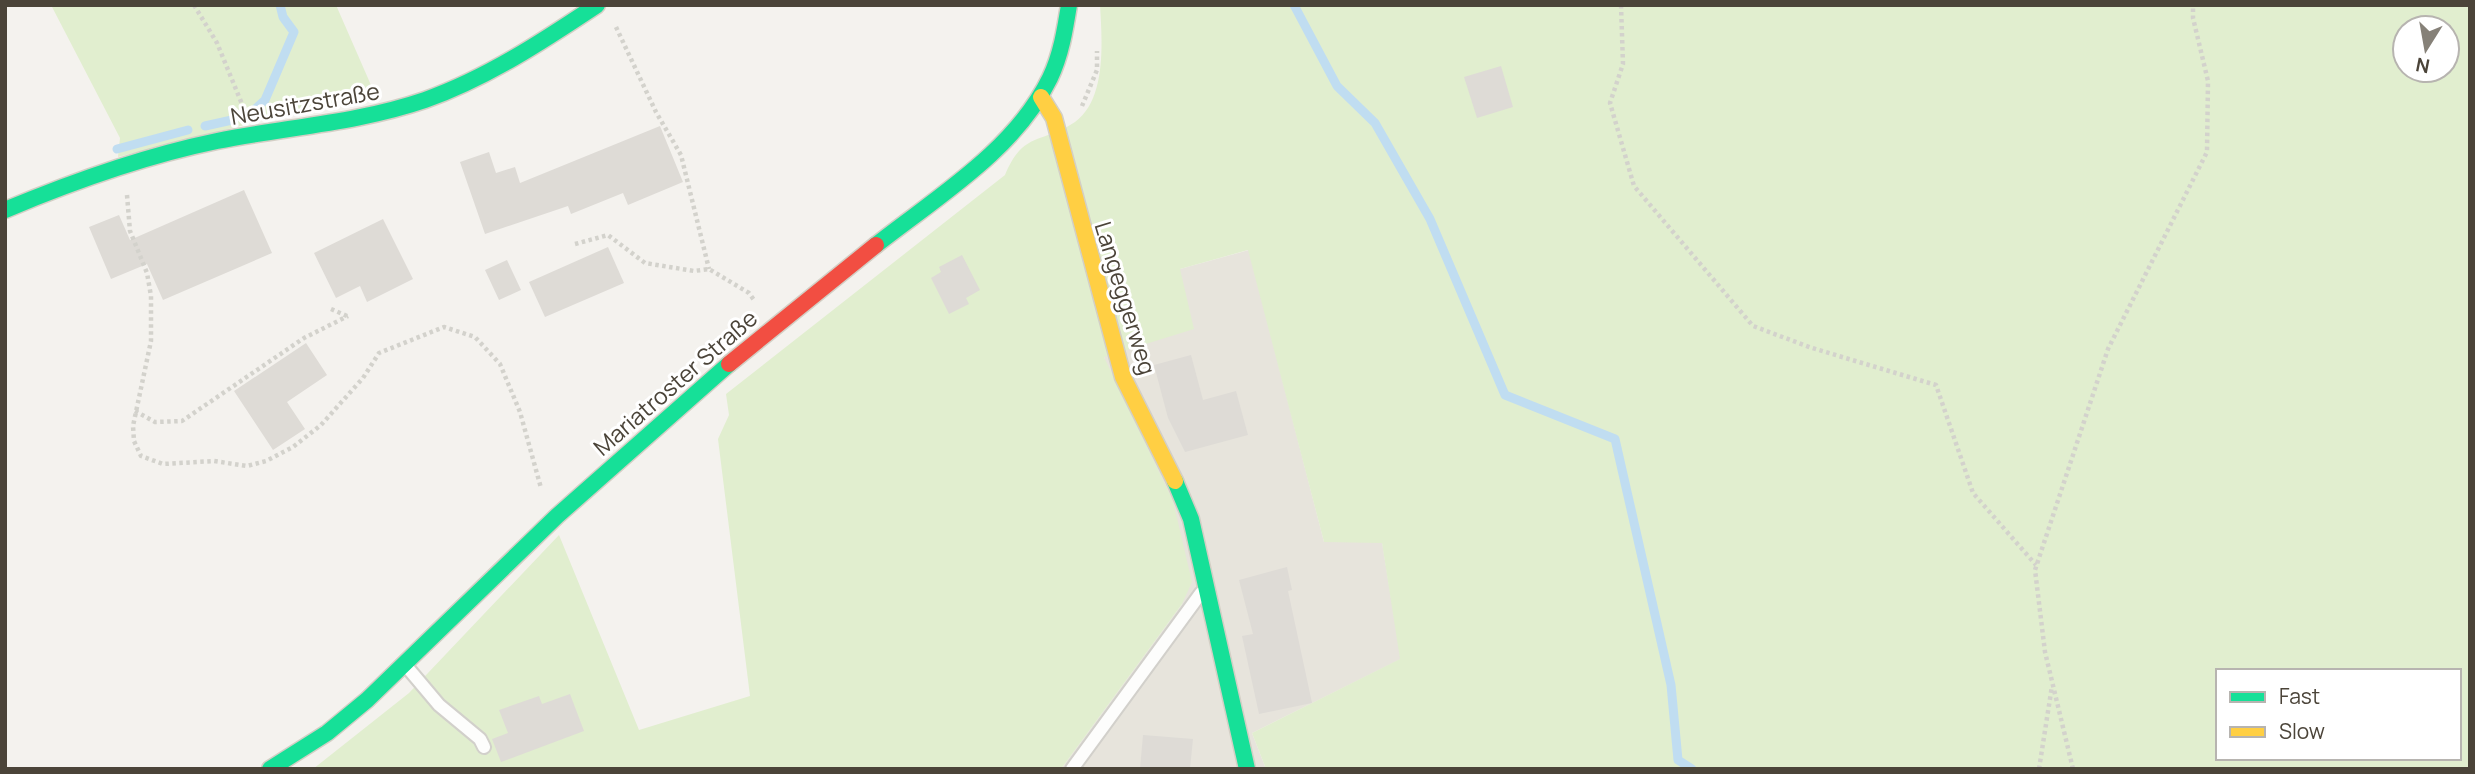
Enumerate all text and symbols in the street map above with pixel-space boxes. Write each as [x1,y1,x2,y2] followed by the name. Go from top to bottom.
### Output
[2391,14,2461,84] north arrow
[2414,52,2432,80] text: N
[228,74,382,132] street label: Neusitzstraße
[1088,218,1164,378] street label: Langeggerweg
[586,302,764,462] street label: Mariatroster Straße
[2216,669,2461,760] legend
[2279,682,2320,710] text: Fast
[2279,717,2325,745] text: Slow

